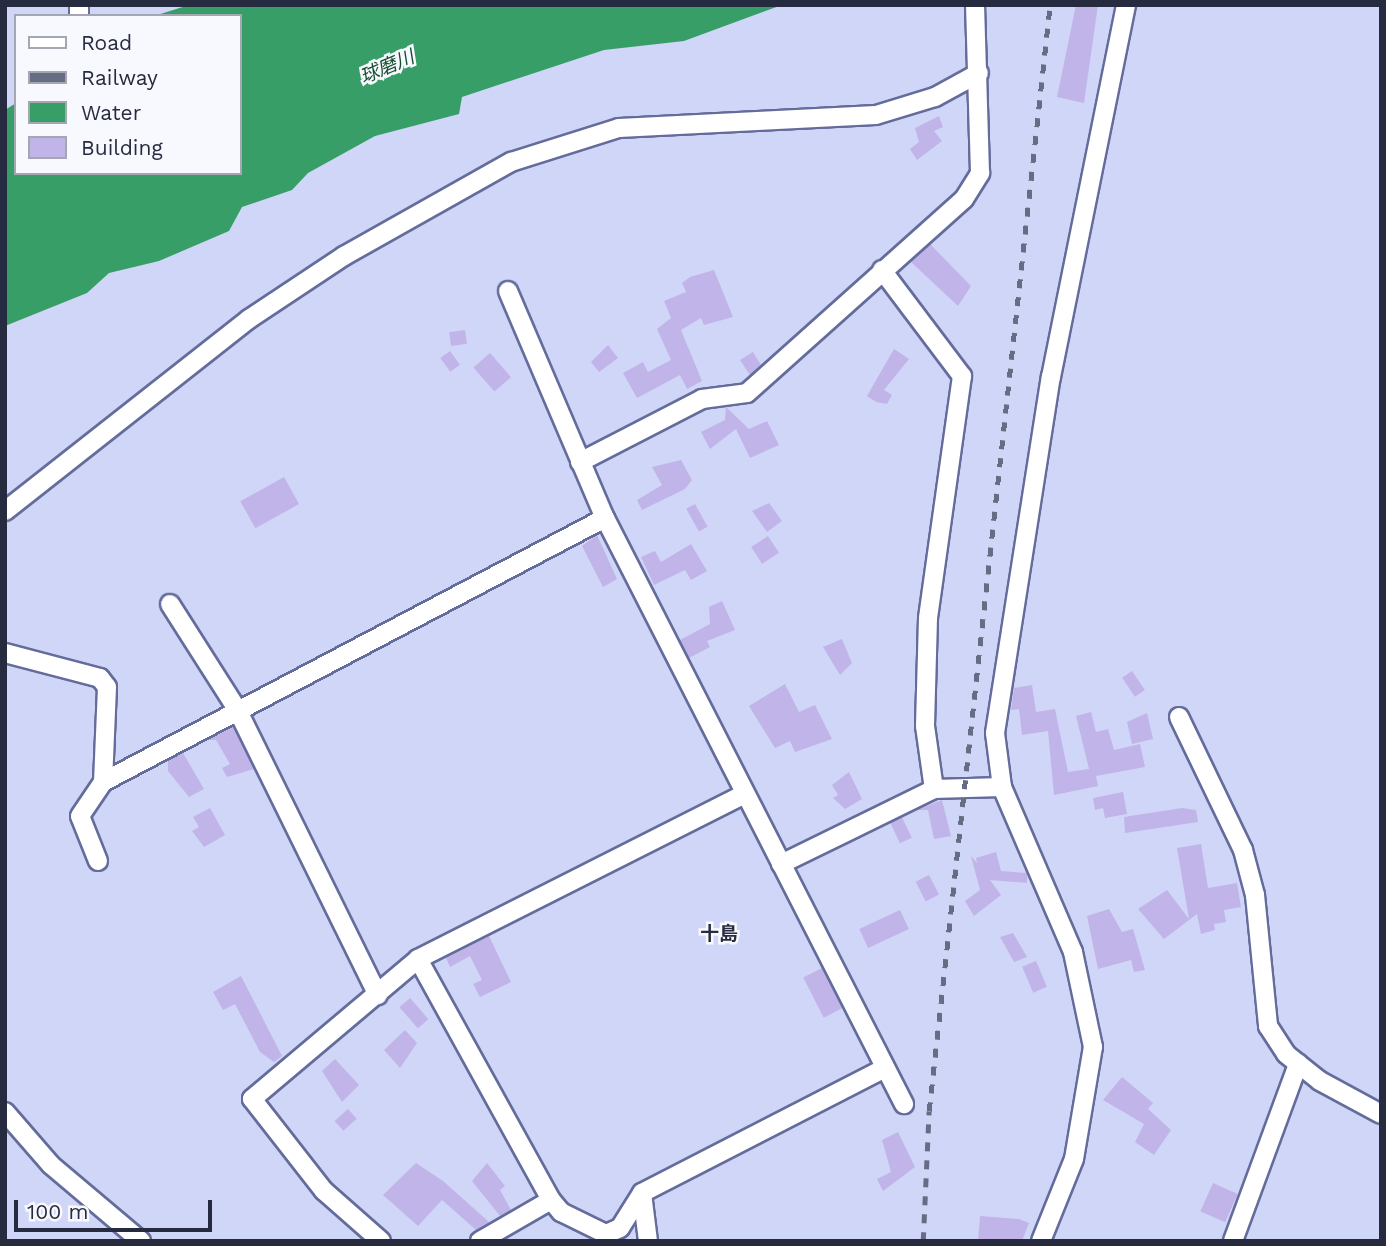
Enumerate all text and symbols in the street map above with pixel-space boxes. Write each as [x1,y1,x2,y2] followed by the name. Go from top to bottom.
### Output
[14,14,242,175] legend
[81,30,132,55] text: Road
[356,45,418,89] water label: 球磨川
[81,65,158,90] text: Railway
[81,100,141,125] text: Water
[81,135,163,160] text: Building
[700,923,738,945] district label: 十島
[18,1186,215,1230] scale bar
[27,1199,89,1224] text: 100 m

